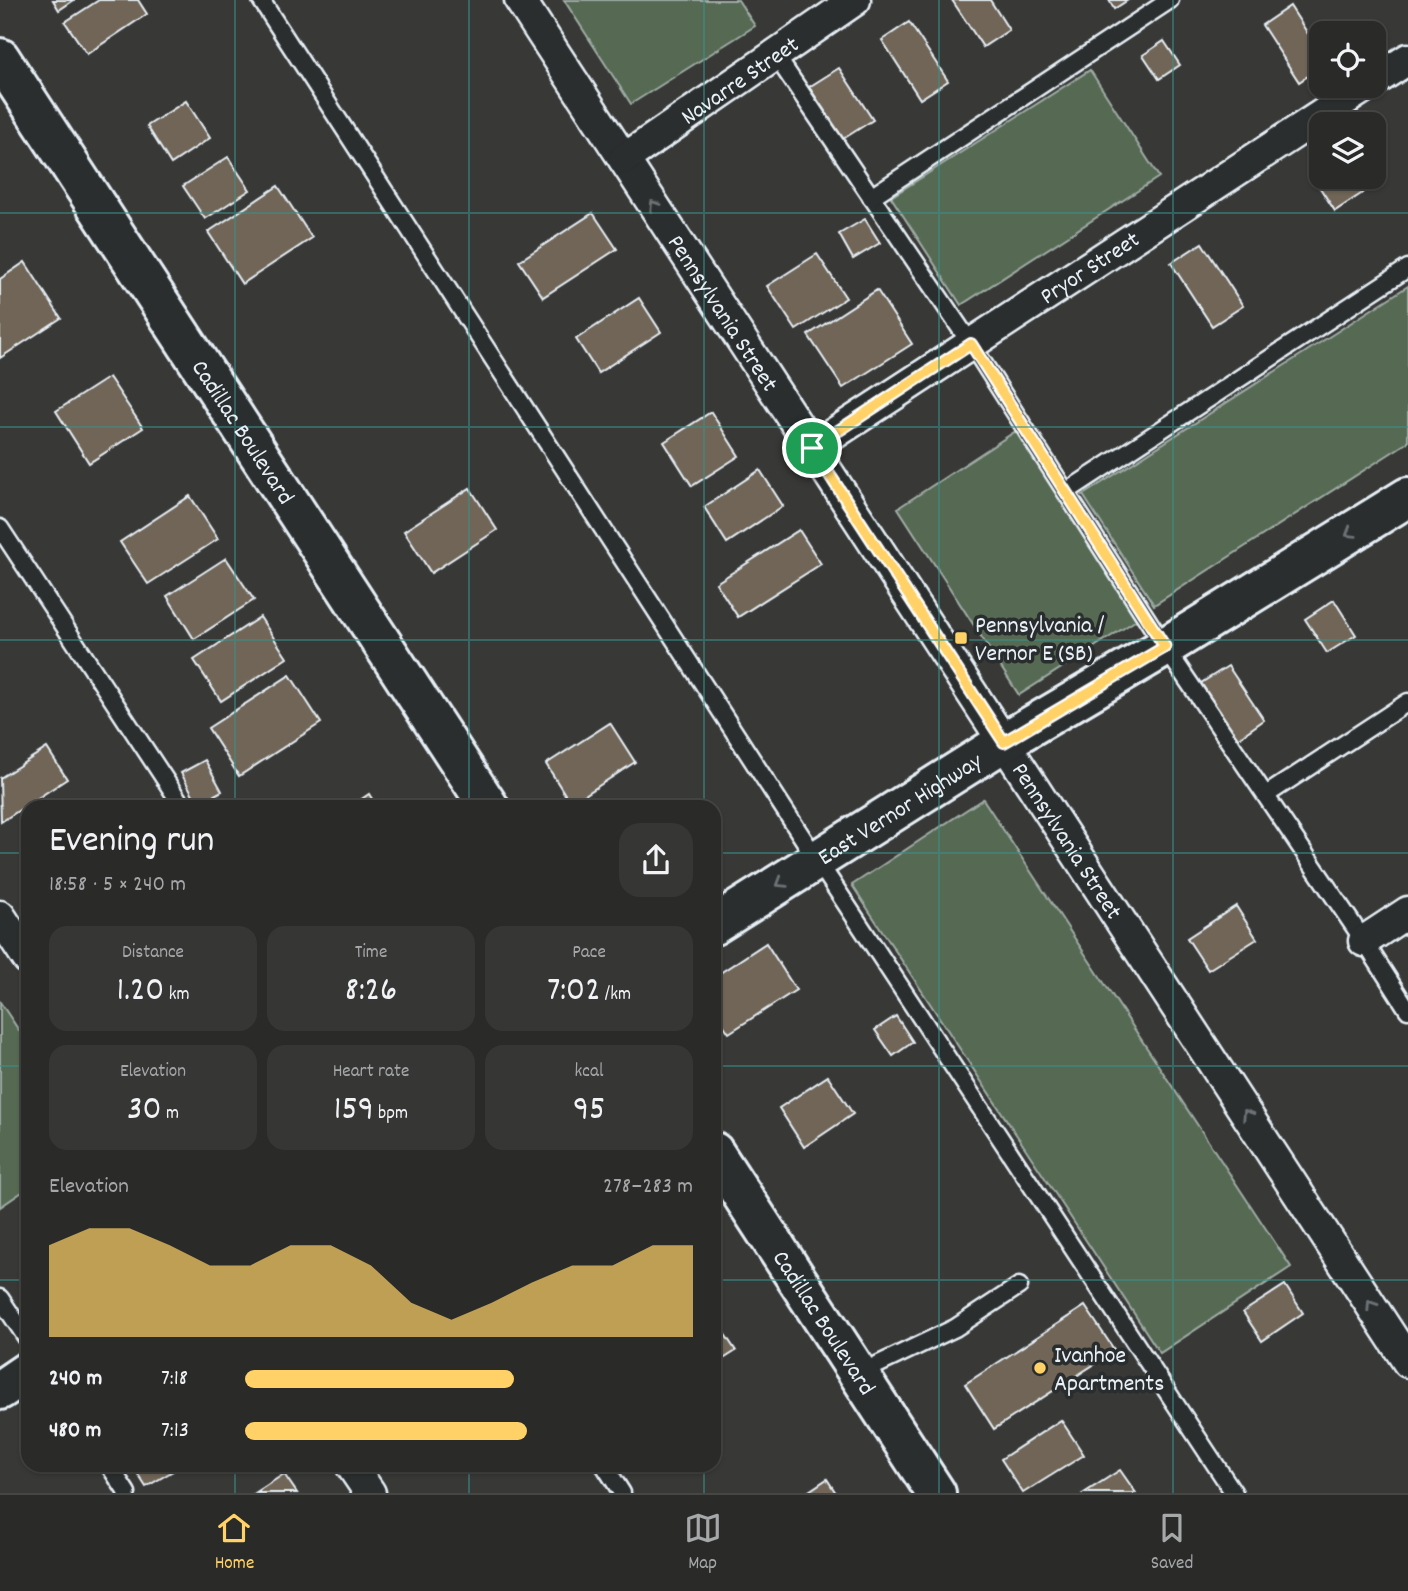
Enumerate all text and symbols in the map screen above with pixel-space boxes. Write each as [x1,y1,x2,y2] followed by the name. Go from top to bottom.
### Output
[1309,21,1386,189] map controls
[1309,21,1386,98] button: locate
[675,29,807,135] street label: Navarre Street
[1309,112,1386,189] button: layers
[649,200,662,213] one-way arrow
[1034,224,1147,315] street label: Pryor Street
[658,229,785,399] street label: Pennsylvania Street
[181,354,301,512] street label: Cadillac Boulevard
[782,418,842,478] pin
[793,429,831,467] icon: arrive
[1344,524,1357,537] one-way arrow
[975,610,1105,672] place label: Pennsylvania / Vernor E (SB)
[953,630,969,646] marker: Pennsylvania / Vernor E (SB)
[812,745,991,875] street label: East Vernor Highway
[1002,757,1129,927] street label: Pennsylvania Street
[49,815,214,870] text: Evening run
[619,823,693,897] button: share
[49,869,186,902] text: 18:58 · 5 × 240 m
[775,875,788,888] one-way arrow
[122,940,184,967] text: Distance
[355,940,387,967] text: Time
[572,940,606,967] text: Pace
[116,967,164,1017] text: 1.20
[345,967,397,1017] text: 8:26
[547,967,600,1017] text: 7:02
[164,982,190,1009] text: km
[600,982,631,1009] text: /km
[120,1059,186,1086] text: Elevation
[333,1059,409,1086] text: Heart rate
[575,1059,603,1086] text: kcal
[127,1086,162,1136] text: 30
[334,1086,374,1136] text: 159
[573,1086,605,1136] text: 95
[162,1101,179,1128] text: m
[374,1101,408,1128] text: bpm
[1242,1109,1255,1122] one-way arrow
[49,1171,129,1204] text: Elevation
[603,1171,693,1204] text: 278–283 m
[762,1245,882,1403] street label: Cadillac Boulevard
[1366,1300,1379,1313] one-way arrow
[1054,1340,1164,1402] place label: Ivanhoe Apartments
[1032,1360,1048,1376] marker: Ivanhoe Apartments
[49,1363,102,1396] text: 240 m
[161,1363,188,1396] text: 7:18
[49,1415,101,1448] text: 480 m
[161,1415,189,1448] text: 7:13
[215,1509,254,1578] tab: Home
[684,1509,722,1578] tab: Map
[1151,1509,1193,1578] tab: Saved

